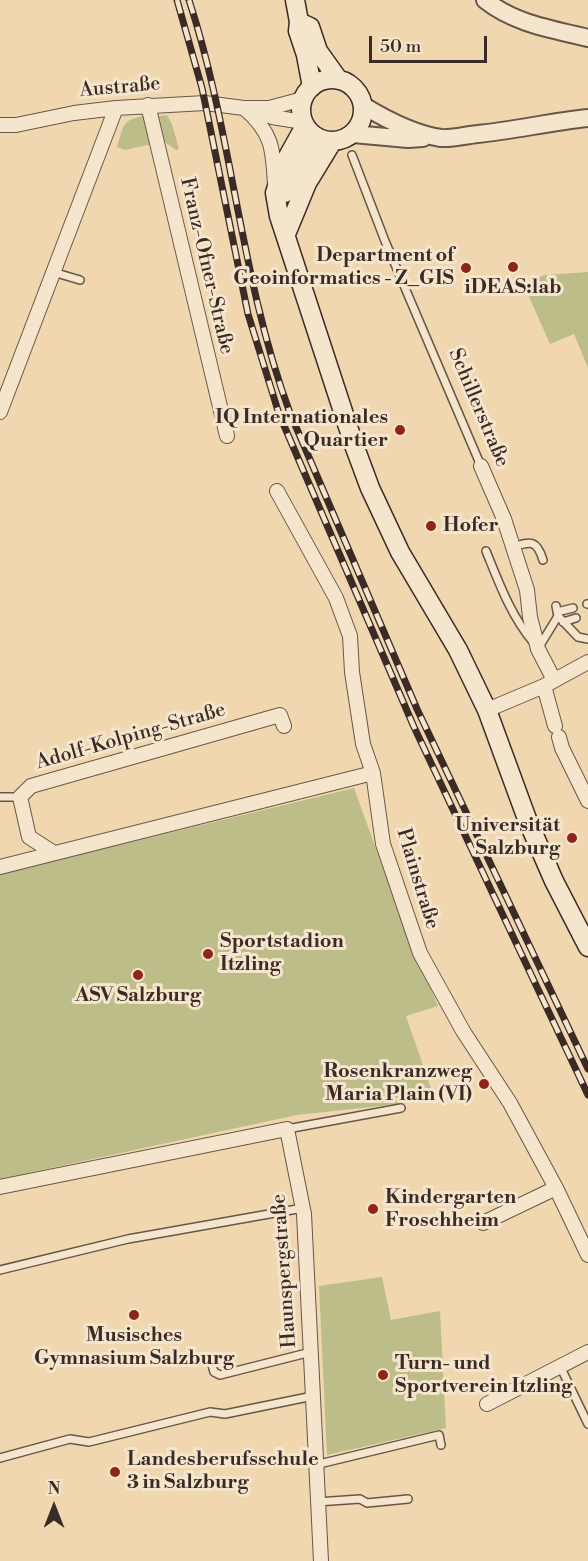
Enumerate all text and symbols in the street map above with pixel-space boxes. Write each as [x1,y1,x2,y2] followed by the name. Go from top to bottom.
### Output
[372,24,490,62] scale bar
[380,35,421,58] text: 50 m
[79,73,161,103] street label: Austraße
[174,175,238,357] street label: Franz-Ofner-Straße
[233,244,454,291] place label: Department of Geoinformatics - Z_GIS
[506,260,520,274] marker: iDEAS:lab
[459,261,473,275] marker: Department of Geoinformatics - Z_GIS
[464,276,562,300] place label: iDEAS:lab
[442,345,514,471] street label: Schillerstraße
[215,406,388,453] place label: IQ Internationales Quartier
[393,423,407,437] marker: IQ Internationales Quartier
[443,514,499,538] place label: Hofer
[424,519,438,533] marker: Hofer
[33,698,229,776] street label: Adolf-Kolping-Straße
[455,814,560,861] place label: Universität Salzburg
[390,826,444,932] street label: Plainstraße
[565,831,579,845] marker: Universität Salzburg
[220,930,344,977] place label: Sportstadion Itzling
[201,947,215,961] marker: Sportstadion Itzling
[131,968,145,982] marker: ASV Salzburg
[75,984,201,1008] place label: ASV Salzburg
[324,1060,472,1107] place label: Rosenkranzweg Maria Plain (VI)
[477,1077,491,1091] marker: Rosenkranzweg Maria Plain (VI)
[385,1186,516,1233] place label: Kindergarten Froschheim
[268,1193,302,1349] street label: Haunspergstraße
[366,1202,380,1216] marker: Kindergarten Froschheim
[127,1308,141,1322] marker: Musisches Gymnasium Salzburg
[34,1324,234,1371] place label: Musisches Gymnasium Salzburg
[395,1352,572,1399] place label: Turn- und Sportverein Itzling
[376,1368,390,1382] marker: Turn- und Sportverein Itzling
[127,1448,319,1495] place label: Landesberufsschule 3 in Salzburg
[108,1465,122,1479] marker: Landesberufsschule 3 in Salzburg
[24,1477,84,1537] north arrow
[48,1479,60,1499] text: N

